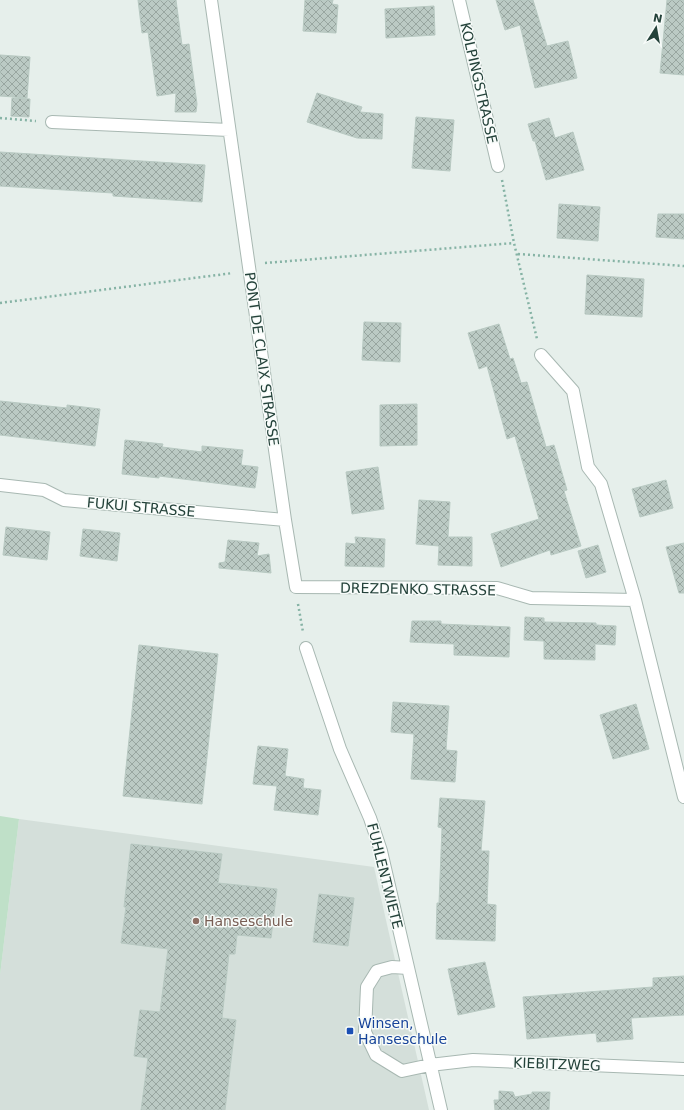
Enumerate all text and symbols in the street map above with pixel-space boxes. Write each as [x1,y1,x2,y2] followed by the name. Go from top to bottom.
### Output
[636,8,676,48] north arrow
[652,11,664,26] text: N
[457,21,501,145] street label: KOLPINGSTRASSE
[242,271,282,447] street label: PONT DE CLAIX STRASSE
[86,494,196,520] street label: FUKUI STRASSE
[340,580,496,598] street label: DREZDENKO STRASSE
[364,821,406,931] street label: FUHLENTWIETE
[204,913,293,929] place label: Hanseschule
[191,916,201,926] marker: Hanseschule
[358,1015,447,1047] place label: Winsen, Hanseschule
[345,1026,355,1036] marker: Winsen, Hanseschule
[513,1054,601,1074] street label: KIEBITZWEG

